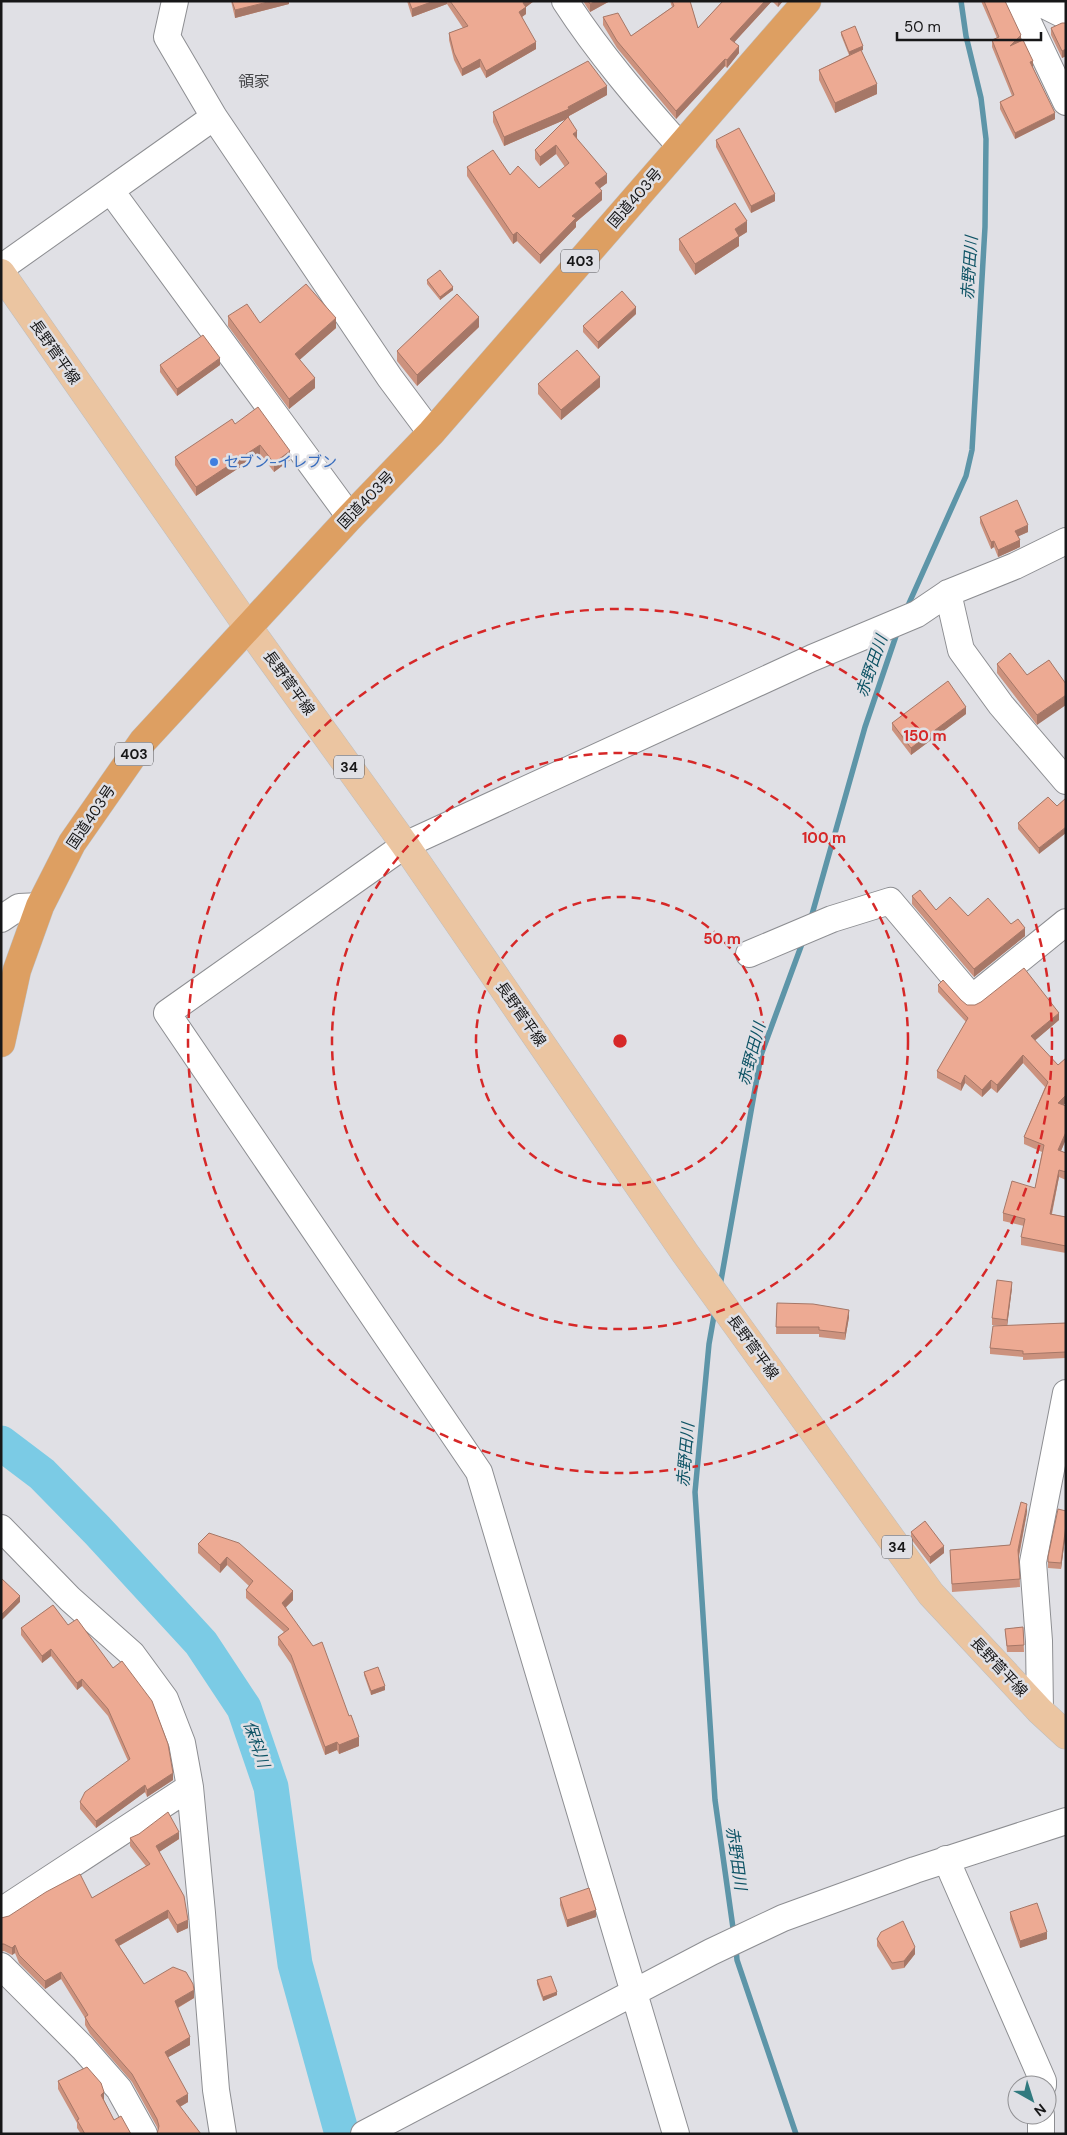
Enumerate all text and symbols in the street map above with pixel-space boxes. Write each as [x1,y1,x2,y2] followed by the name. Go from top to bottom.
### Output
[897,10,1041,42] scale bar
[904,17,941,37] text: 50 m
[238,71,270,92] district label: 領家
[603,164,667,232] street label: 国道403号
[957,233,982,301] water label: 赤野田川
[561,250,599,272] road number: 403
[25,316,85,388] street label: 長野菅平線
[224,452,337,472] place label: セブン-イレブン
[208,456,220,468] marker: セブン-イレブン
[333,467,399,533] street label: 国道403号
[851,631,892,700] water label: 赤野田川
[259,647,319,719] street label: 長野菅平線
[904,726,947,746] text: 150 m
[115,742,153,766] road number: 403
[334,756,364,779] road number: 34
[62,781,120,853] street label: 国道403号
[802,828,846,848] text: 100 m
[703,929,741,949] text: 50 m
[491,978,551,1050] street label: 長野菅平線
[733,1019,770,1088] water label: 赤野田川
[611,1032,629,1050] centre of rings
[723,1311,783,1383] street label: 長野菅平線
[672,1420,699,1488] water label: 赤野田川
[882,1535,912,1558] road number: 34
[966,1633,1032,1701] street label: 長野菅平線
[239,1718,275,1772] water label: 保科川
[722,1825,752,1893] water label: 赤野田川
[1007,2075,1057,2125] north arrow
[1031,2100,1050,2120] text: N

